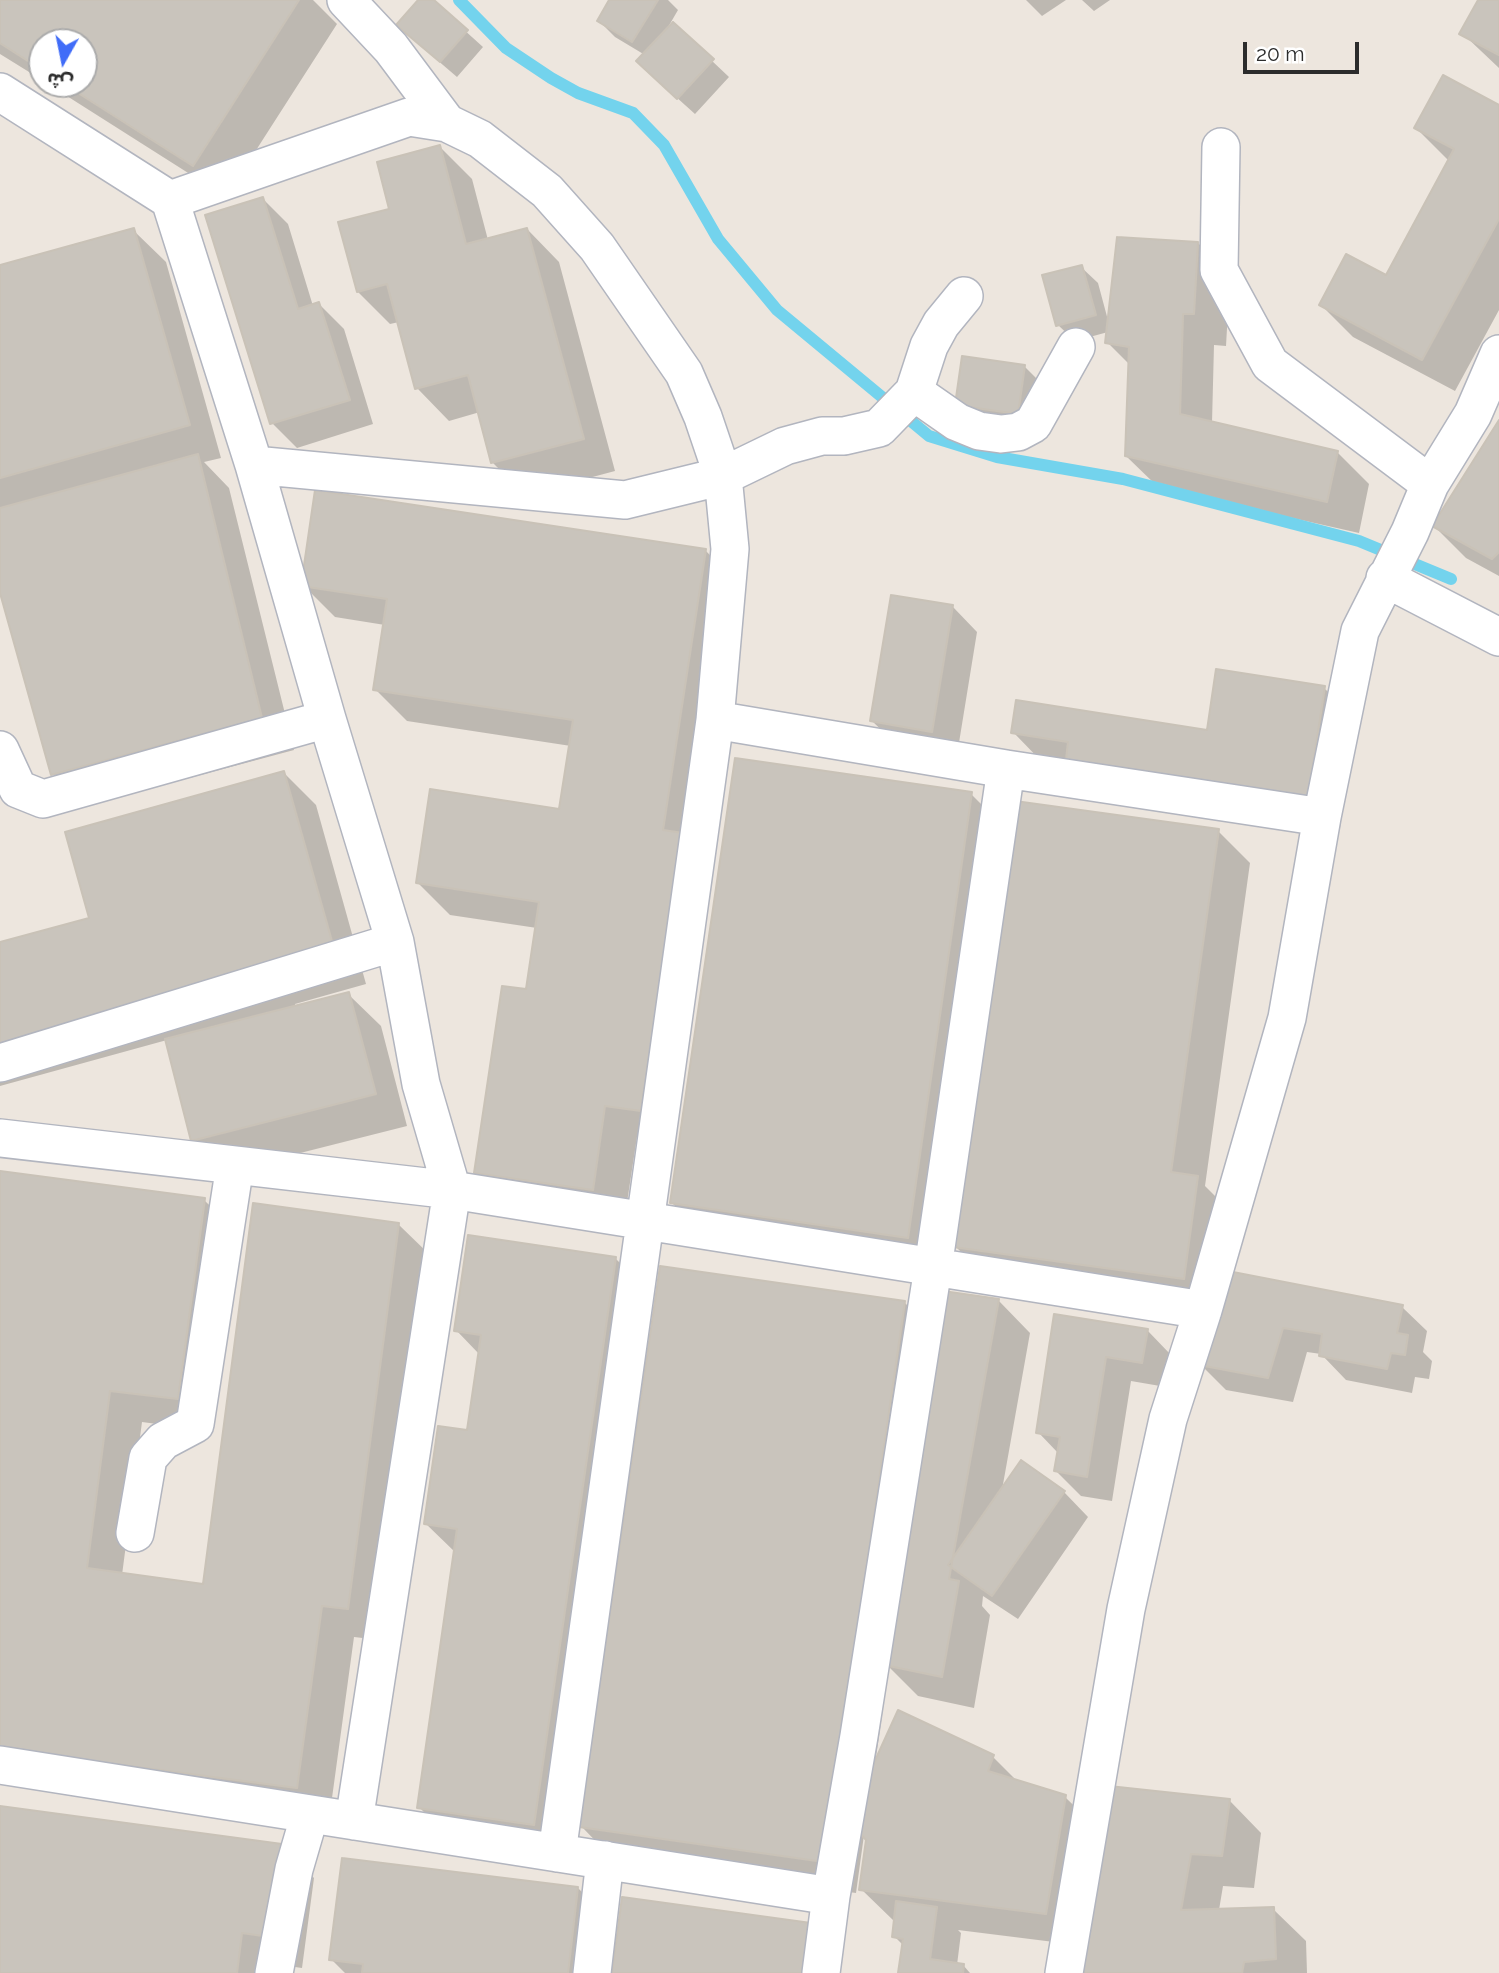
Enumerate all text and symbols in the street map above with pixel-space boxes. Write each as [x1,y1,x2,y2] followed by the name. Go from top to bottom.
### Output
[28,28,98,98] north arrow
[1247,28,1362,72] scale bar
[1256,41,1304,66] text: 20 m
[45,69,75,95] text: ش

